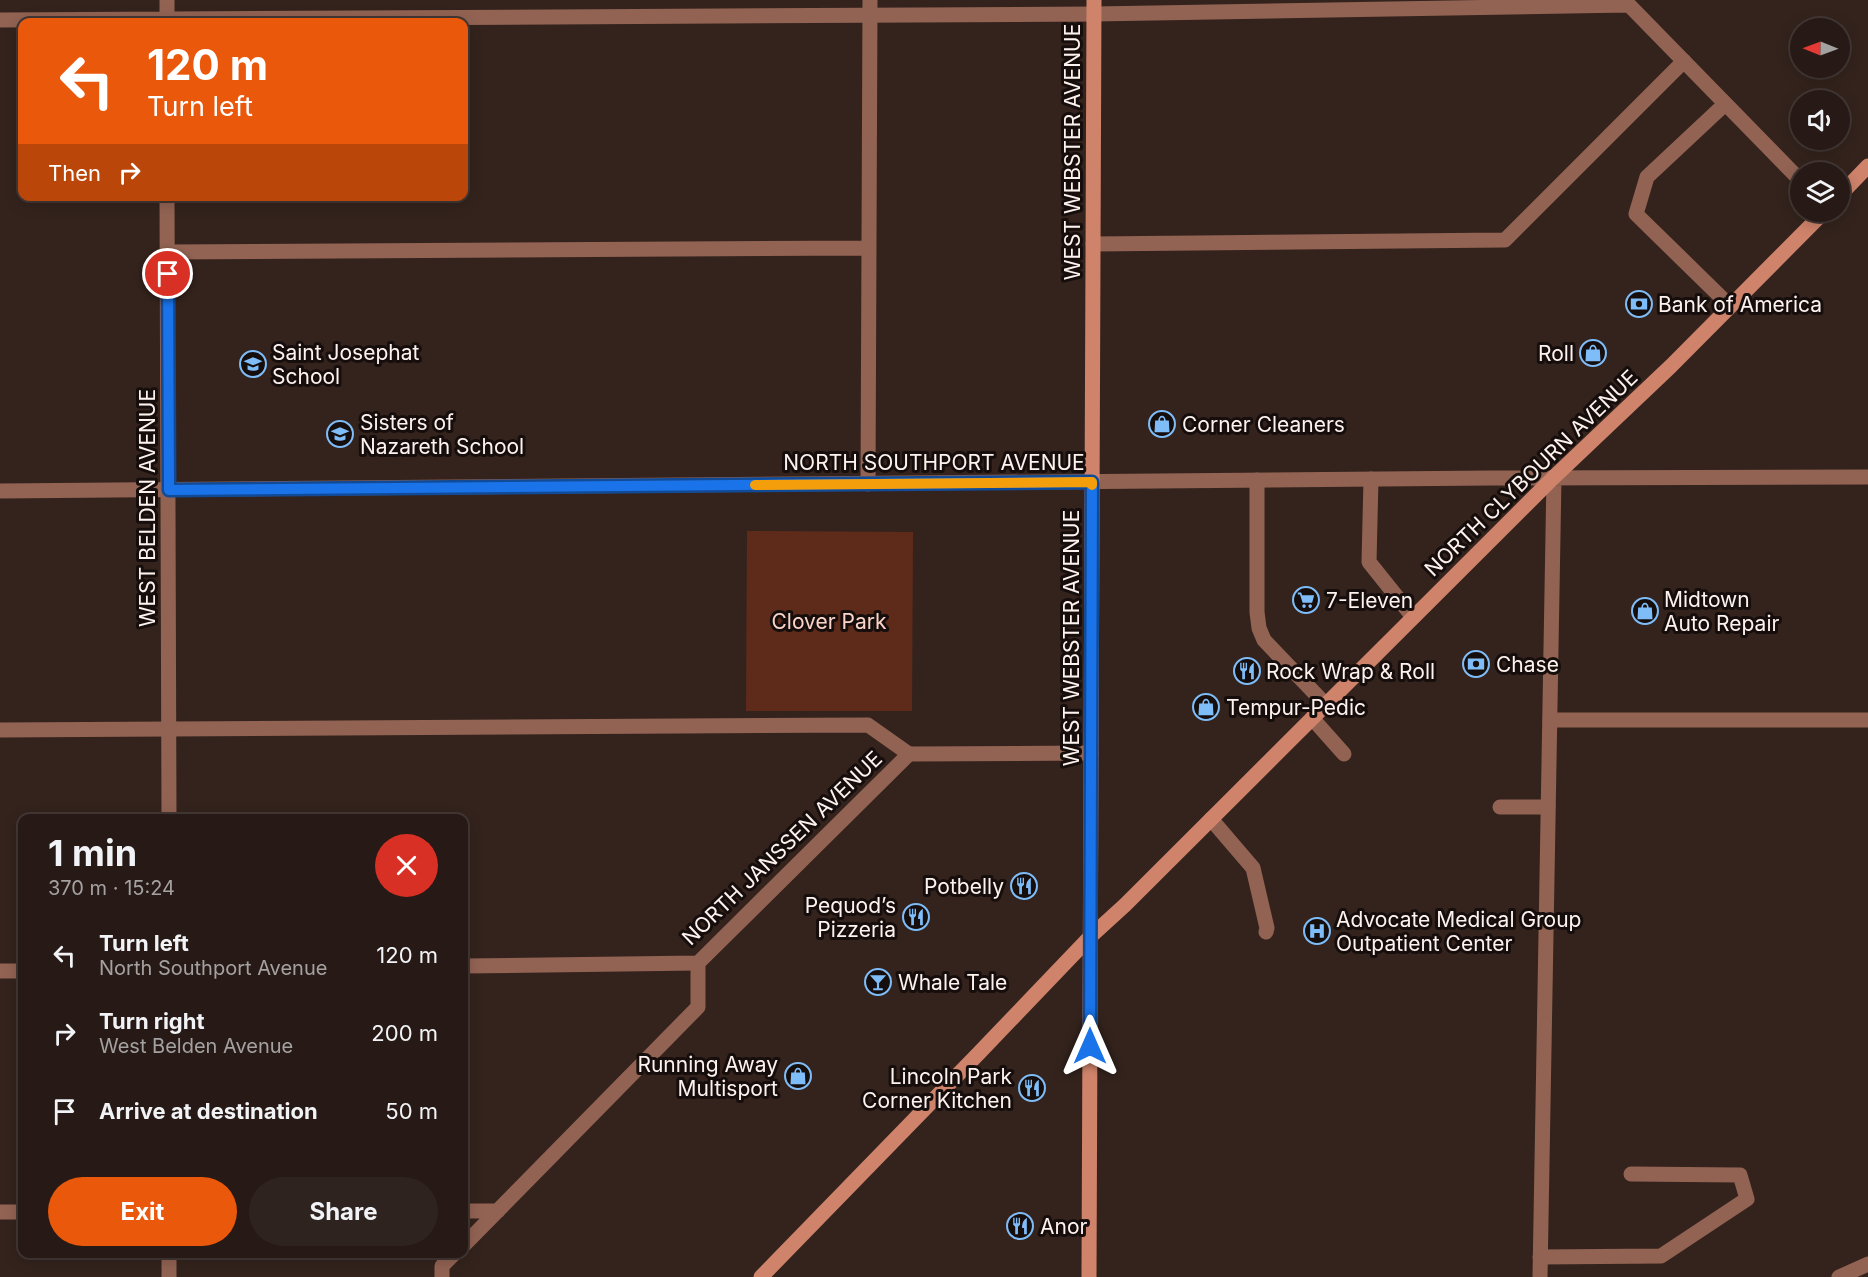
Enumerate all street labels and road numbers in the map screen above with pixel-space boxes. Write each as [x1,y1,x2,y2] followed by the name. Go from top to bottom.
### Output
[1060,24,1085,280] street label: WEST WEBSTER AVENUE
[1419,365,1643,581] street label: NORTH CLYBOURN AVENUE
[135,389,160,627] street label: WEST BELDEN AVENUE
[783,450,1085,475] street label: NORTH SOUTHPORT AVENUE
[1059,510,1084,766] street label: WEST WEBSTER AVENUE
[677,746,887,950] street label: NORTH JANSSEN AVENUE

